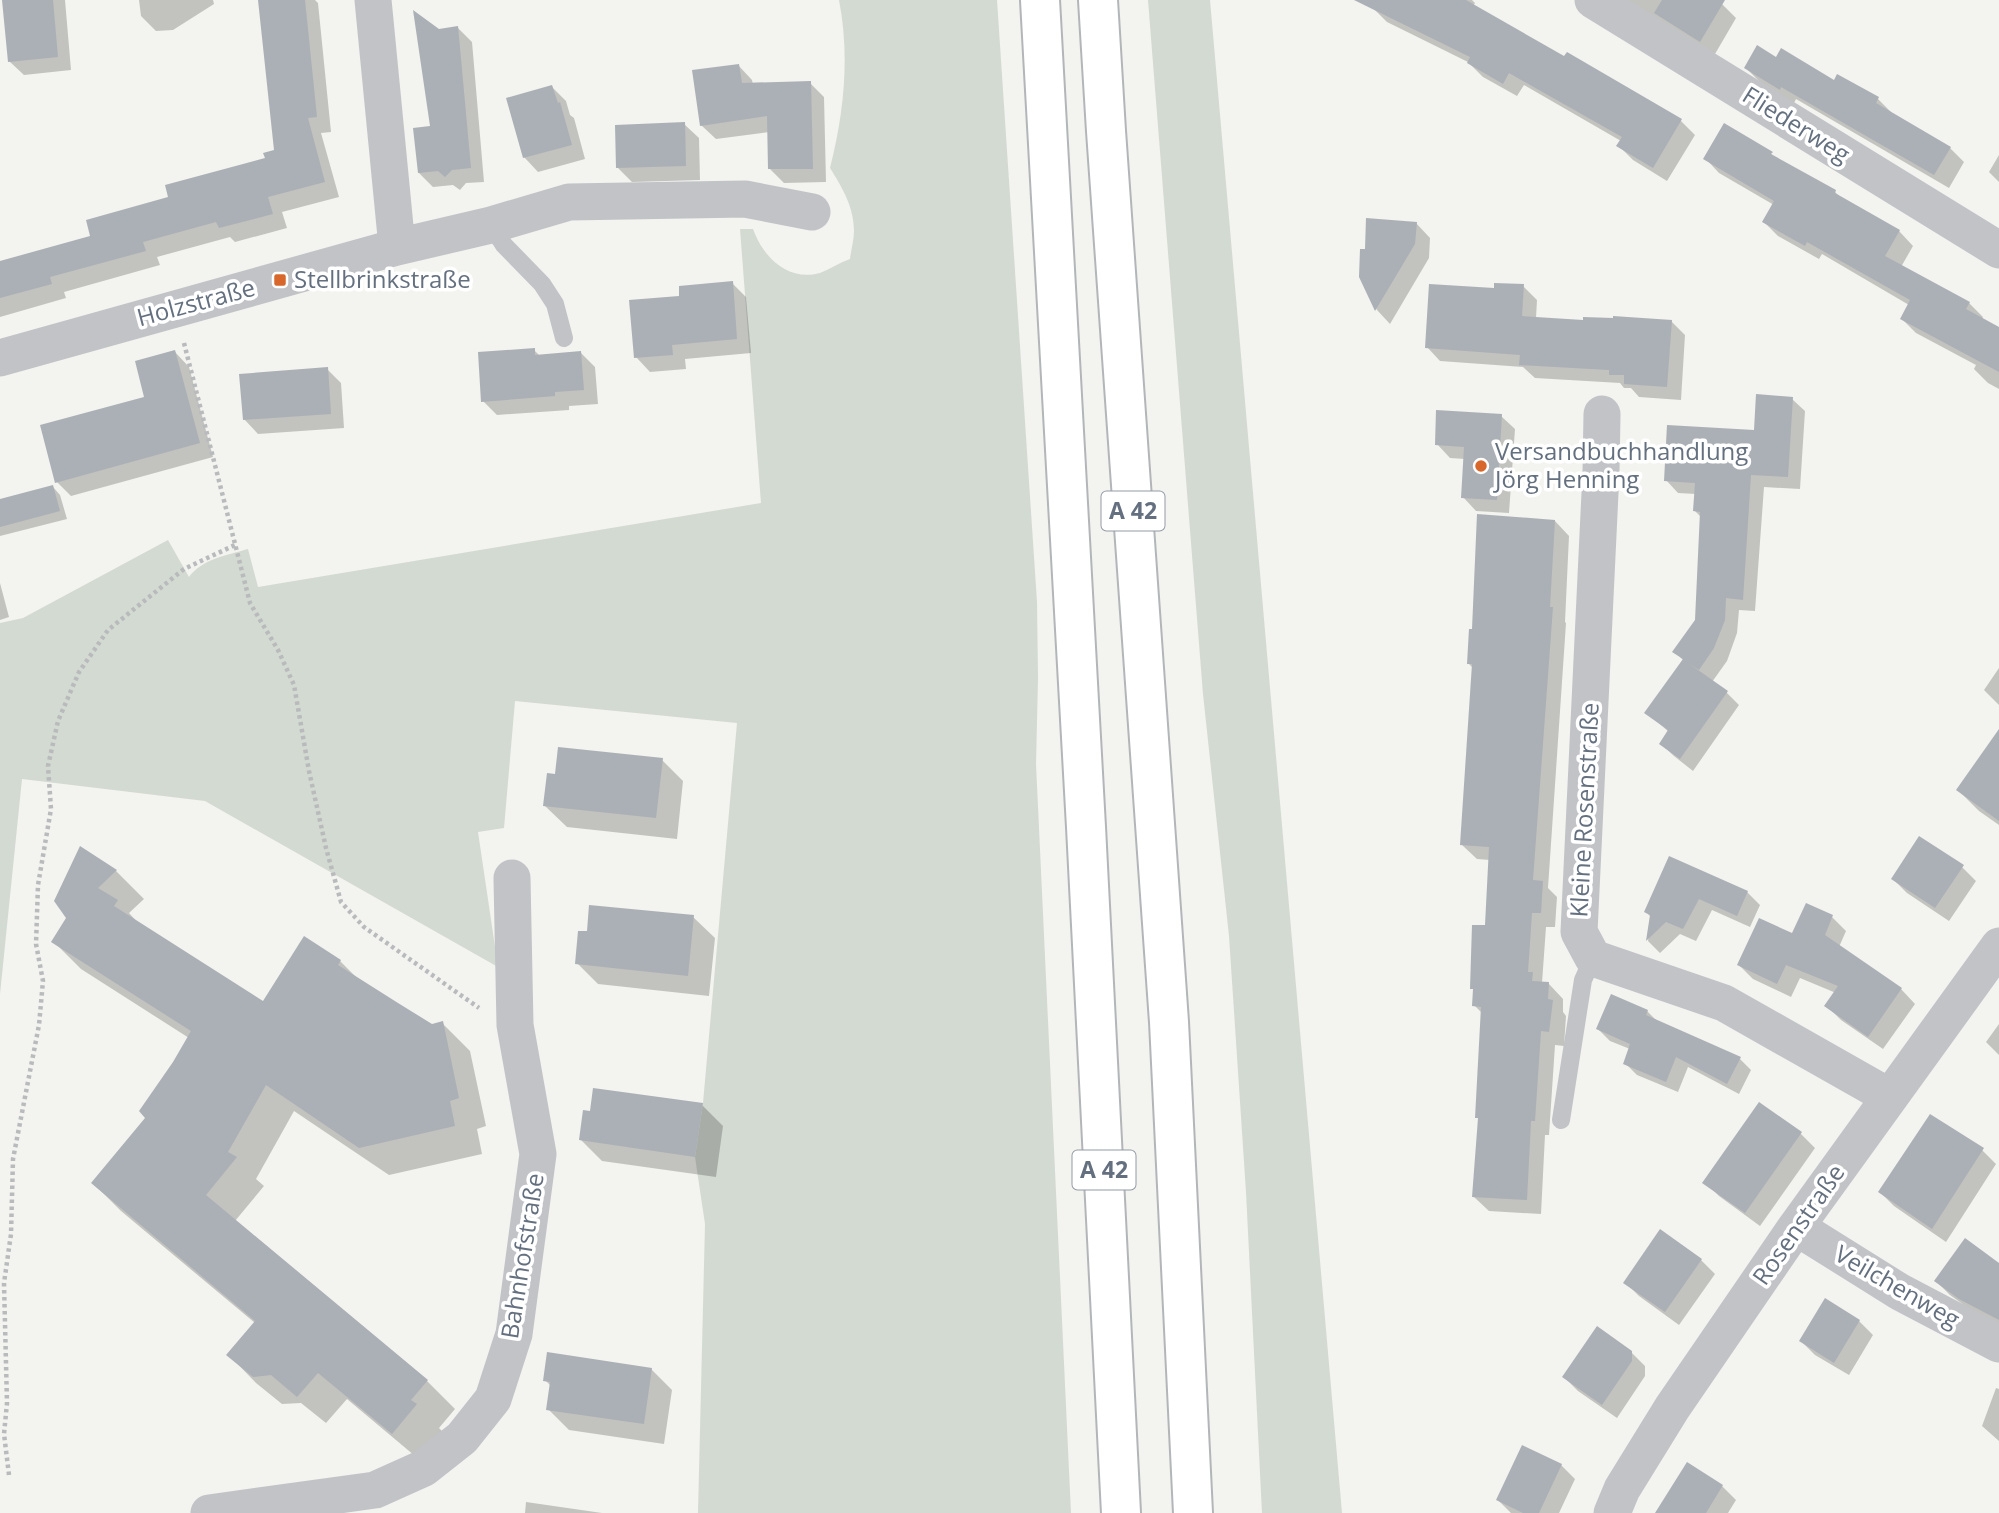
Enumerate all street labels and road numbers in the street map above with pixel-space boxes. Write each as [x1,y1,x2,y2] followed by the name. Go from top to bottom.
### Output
[1737,78,1857,170] street label: Fliederweg
[133,270,258,333] street label: Holzstraße
[1102,491,1164,530] road number: A 42
[1561,702,1606,918] street label: Kleine Rosenstraße
[1072,1150,1136,1190] road number: A 42
[1744,1157,1852,1291] street label: Rosenstraße
[492,1171,551,1341] street label: Bahnhofstraße
[1829,1237,1966,1335] street label: Veilchenweg

